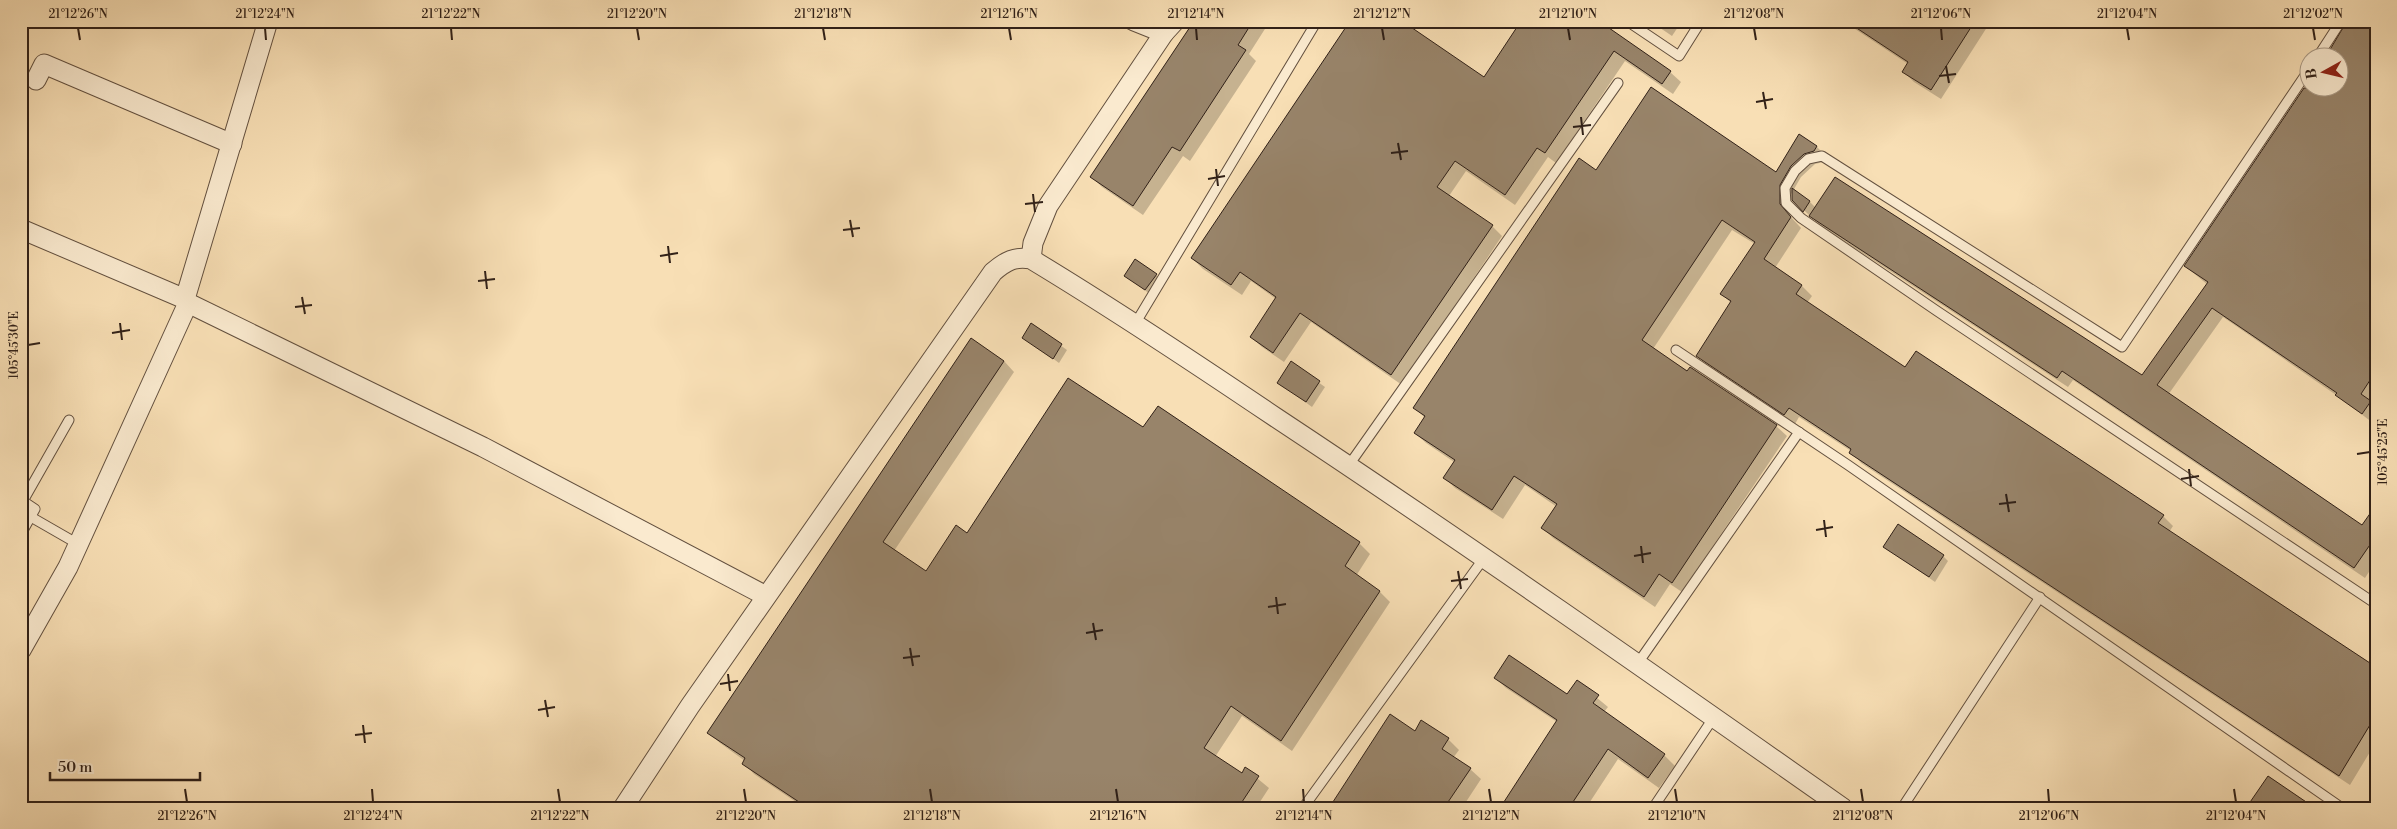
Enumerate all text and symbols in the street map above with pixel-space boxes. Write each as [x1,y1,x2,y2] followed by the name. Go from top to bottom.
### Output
[48,7,108,22] text: 21°12'26"N
[235,7,295,22] text: 21°12'24"N
[422,7,480,22] text: 21°12'22"N
[607,7,667,22] text: 21°12'20"N
[794,7,852,22] text: 21°12'18"N
[980,7,1038,22] text: 21°12'16"N
[1168,7,1225,22] text: 21°12'14"N
[1353,7,1411,22] text: 21°12'12"N
[1539,7,1597,22] text: 21°12'10"N
[1724,7,1784,22] text: 21°12'08"N
[1911,7,1971,22] text: 21°12'06"N
[2097,7,2157,22] text: 21°12'04"N
[2283,7,2343,22] text: 21°12'02"N
[2300,48,2350,98] north arrow
[2302,67,2322,80] text: B
[7,311,22,379] text: 105°45'30"E
[2376,419,2391,485] text: 105°45'25"E
[50,749,200,781] scale bar
[58,758,92,777] text: 50 m
[157,809,217,824] text: 21°12'26"N
[343,809,403,824] text: 21°12'24"N
[531,809,589,824] text: 21°12'22"N
[716,809,776,824] text: 21°12'20"N
[903,809,961,824] text: 21°12'18"N
[1089,809,1147,824] text: 21°12'16"N
[1276,809,1333,824] text: 21°12'14"N
[1462,809,1520,824] text: 21°12'12"N
[1648,809,1706,824] text: 21°12'10"N
[1833,809,1893,824] text: 21°12'08"N
[2019,809,2079,824] text: 21°12'06"N
[2206,809,2266,824] text: 21°12'04"N

